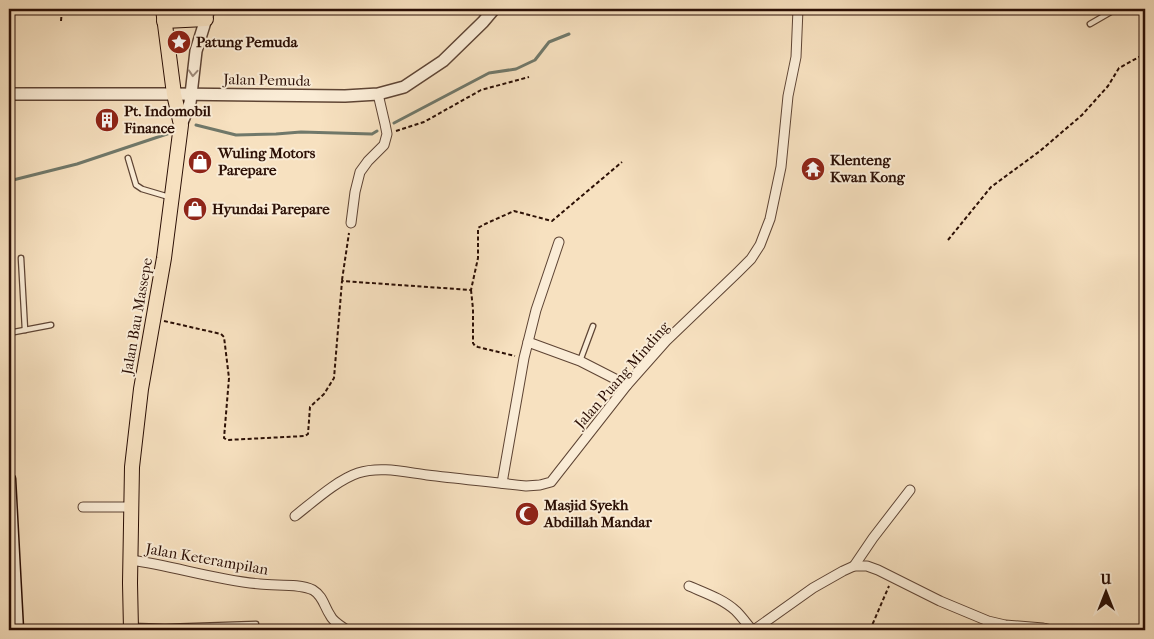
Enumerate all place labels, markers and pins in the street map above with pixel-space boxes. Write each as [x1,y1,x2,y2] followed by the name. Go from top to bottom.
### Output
[166,29,192,55] place icon: Patung Pemuda
[196,33,299,51] place label: Patung Pemuda
[123,102,212,137] place label: Pt. Indomobil Finance
[94,107,120,133] building icon: Pt. Indomobil Finance
[217,144,316,179] place label: Wuling Motors Parepare
[187,149,213,175] shop icon: Wuling Motors Parepare
[830,151,906,186] place label: Klenteng Kwan Kong
[800,156,826,182] temple icon: Klenteng Kwan Kong
[182,196,208,222] shop icon: Hyundai Parepare
[212,200,330,218] place label: Hyundai Parepare
[543,496,652,531] place label: Masjid Syekh Abdillah Mandar
[514,501,540,527] mosque icon: Masjid Syekh Abdillah Mandar

